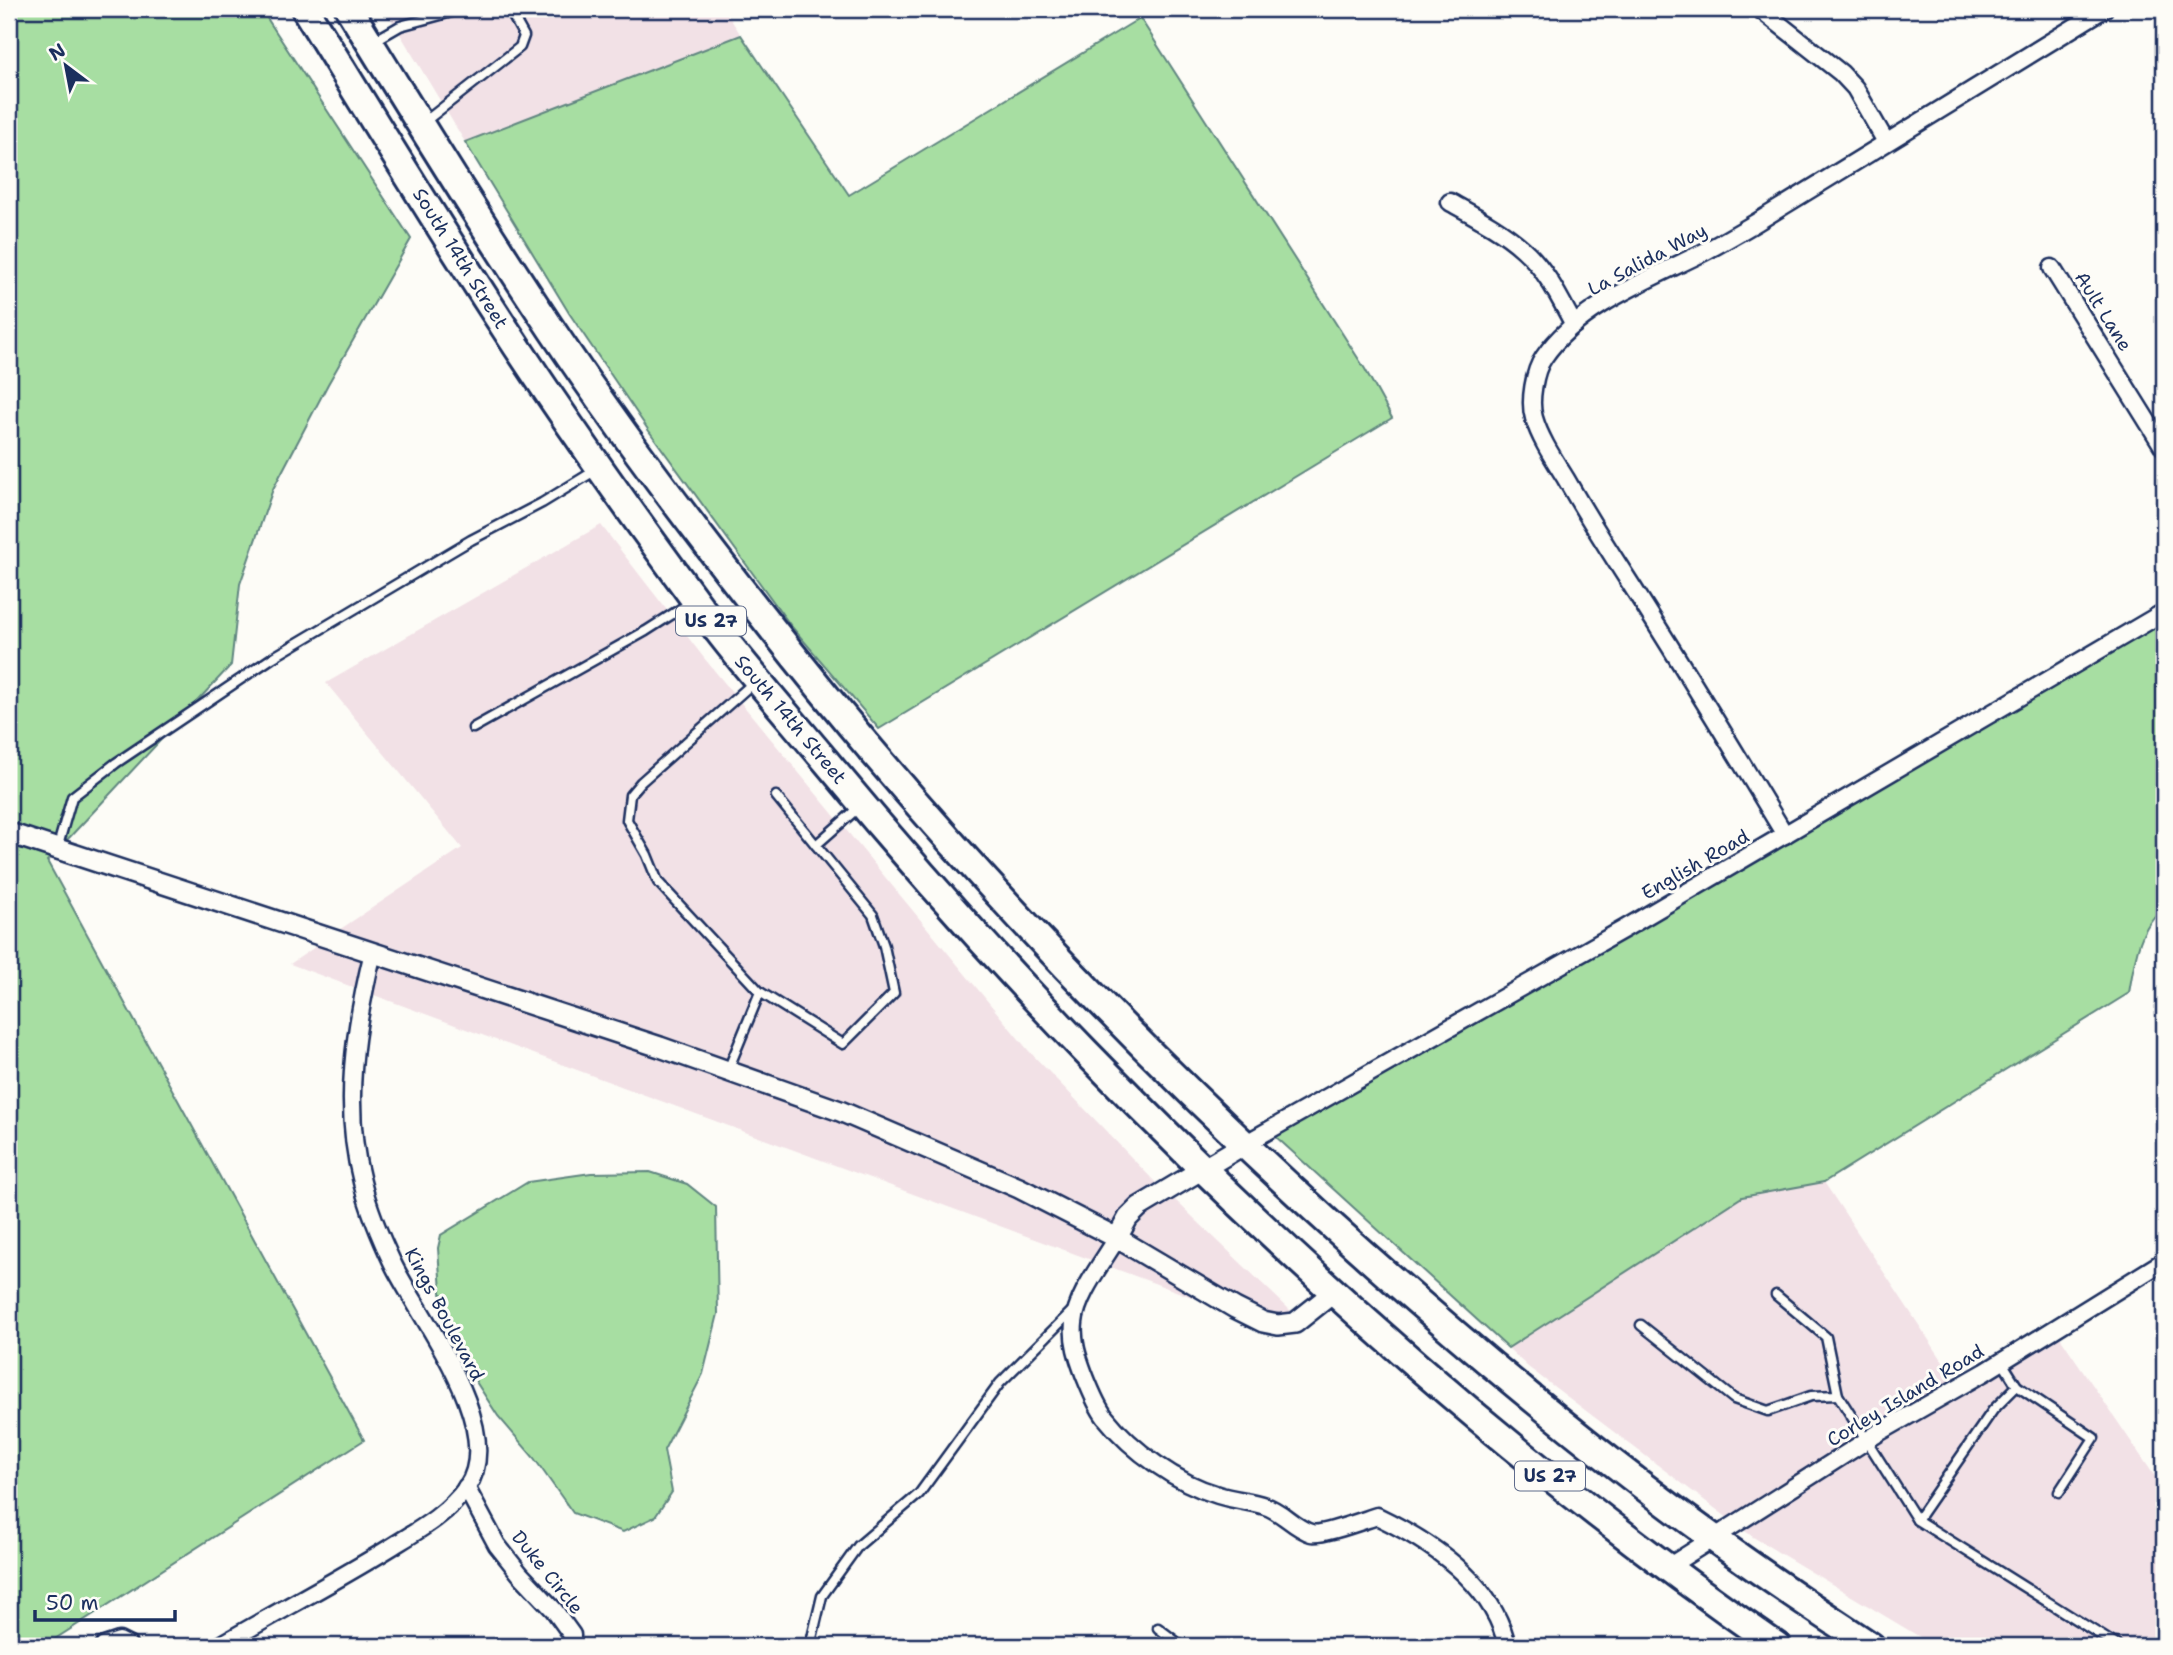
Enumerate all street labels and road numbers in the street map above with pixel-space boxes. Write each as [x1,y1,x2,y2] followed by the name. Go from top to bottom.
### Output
[407,183,514,333] street label: South 14th Street
[1583,218,1711,301] street label: La Salida Way
[2069,267,2138,356] street label: Ault Lane
[676,606,746,636] road number: US 27
[729,649,852,789] street label: South 14th Street
[1637,824,1754,905] street label: English Road
[399,1243,490,1385] street label: Kings Boulevard
[1822,1339,1988,1452] street label: Corley Island Road
[1515,1462,1585,1490] road number: US 27
[506,1525,589,1619] street label: Duke Circle

